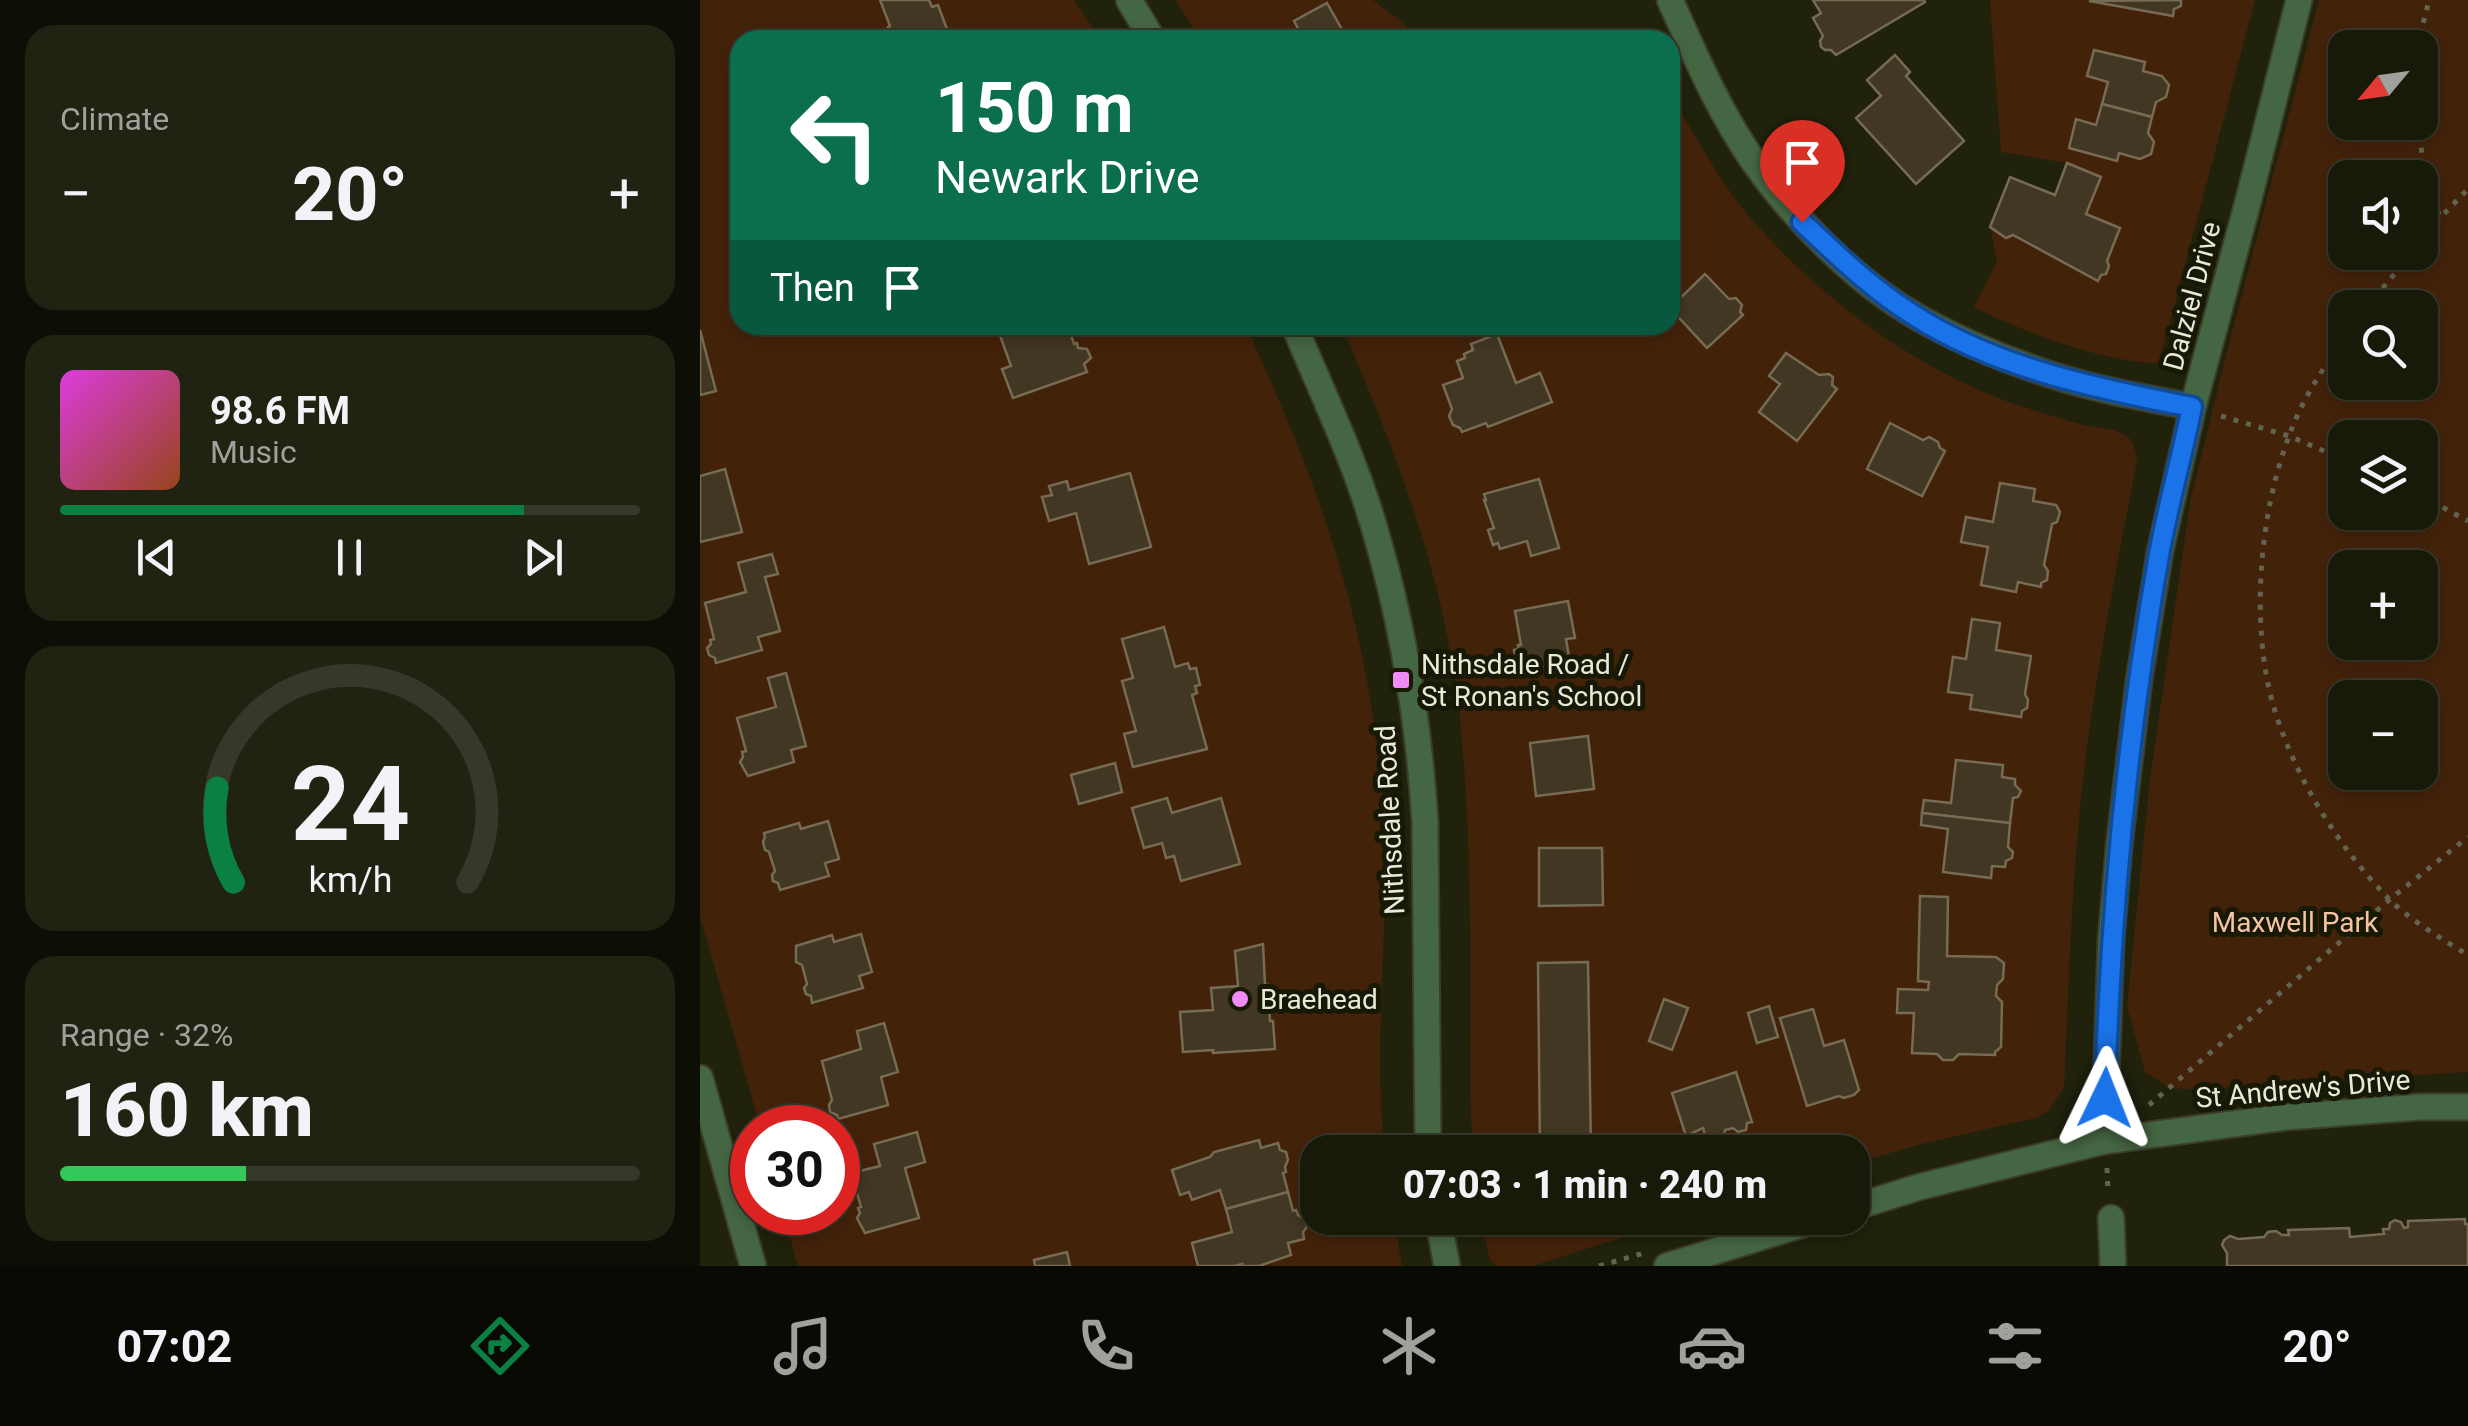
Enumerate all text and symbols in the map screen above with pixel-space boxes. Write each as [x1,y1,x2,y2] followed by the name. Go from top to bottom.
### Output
[2328,30,2438,140] north arrow
[2328,30,2438,790] map controls
[935,67,1134,149] text: 150 m
[770,70,900,200] icon: left
[60,100,169,138] text: Climate
[1760,120,1845,223] pin
[1775,135,1830,190] icon: arrive
[292,150,408,238] text: 20°
[935,151,1200,204] text: Newark Drive
[2328,160,2438,270] button: sound
[60,162,91,226] text: −
[609,162,640,226] text: +
[2156,218,2228,374] street label: Dalziel Drive
[875,260,930,315] icon: arrive
[770,266,855,310] text: Then
[2328,290,2438,400] button: search
[210,389,350,433] text: 98.6 FM
[2328,420,2438,530] button: layers
[210,433,297,471] text: Music
[129,530,184,585] icon: previous
[322,530,377,585] icon: pause
[516,530,571,585] icon: next
[2328,550,2438,660] button: +
[1421,648,1642,713] place label: Nithsdale Road / St Ronan's School
[1390,669,1412,691] marker: Nithsdale Road / St Ronan's School
[2328,680,2438,790] button: −
[1369,724,1411,916] street label: Nithsdale Road
[290,744,410,865] text: 24
[308,859,392,901] text: km/h
[2212,906,2379,939] park label: Maxwell Park
[1260,983,1378,1016] place label: Braehead
[1229,988,1251,1010] marker: Braehead
[60,1016,233,1054] text: Range · 32%
[2053,1046,2157,1150] position arrow
[2194,1063,2412,1115] street label: St Andrew's Drive
[60,1066,314,1154] text: 160 km
[730,1105,860,1235] speed limit sign: 30
[1403,1163,1767,1207] text: 07:03 · 1 min · 240 m
[465,1311,535,1381] icon: directions
[768,1311,838,1381] icon: music
[1071,1311,1141,1381] icon: phone
[1374,1311,1444,1381] icon: climate
[1677,1311,1747,1381] icon: car
[1980,1311,2050,1381] icon: filters
[116,1320,232,1373] text: 07:02
[2282,1320,2352,1373] text: 20°

